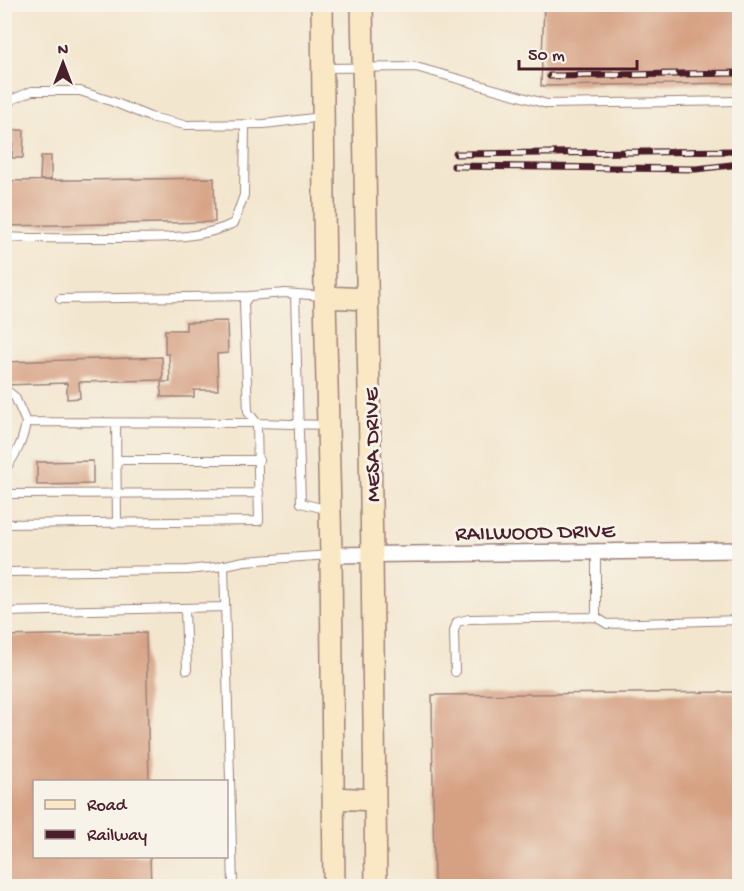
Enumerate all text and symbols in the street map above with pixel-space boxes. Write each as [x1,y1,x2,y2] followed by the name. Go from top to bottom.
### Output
[33,33,93,93] north arrow
[519,33,638,71] scale bar
[58,42,69,61] text: N
[528,46,565,67] text: 50 m
[360,386,388,502] street label: MESA DRIVE
[455,520,616,548] street label: RAILWOOD DRIVE
[33,780,228,858] legend
[87,796,128,817] text: Road
[87,826,147,847] text: Railway

